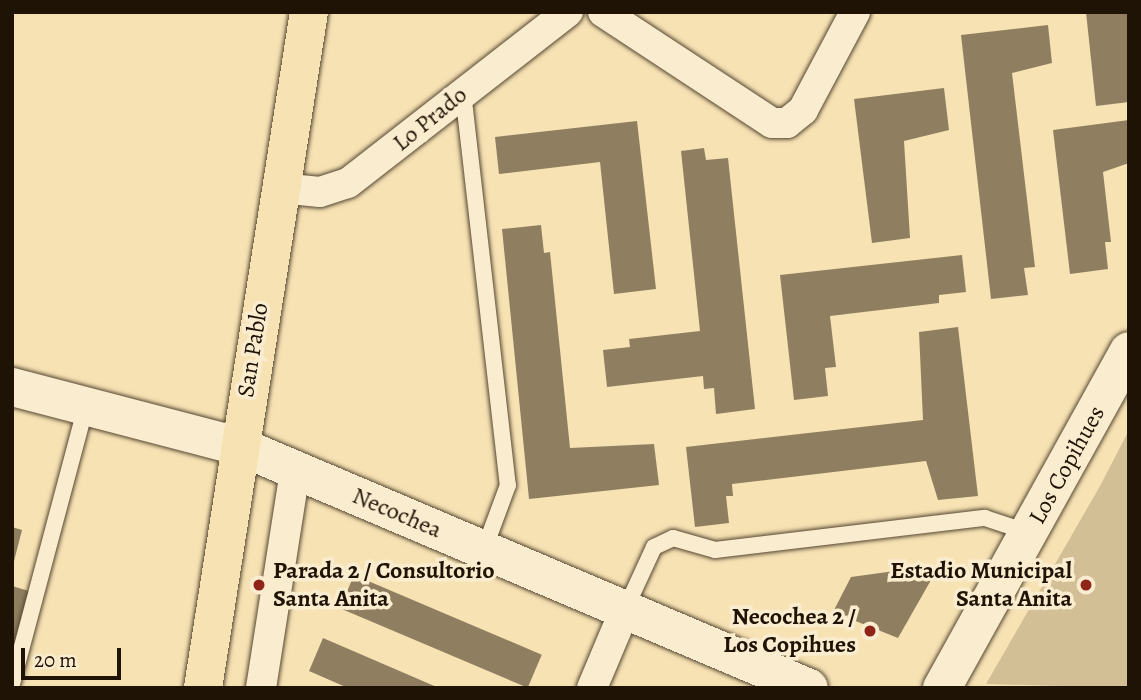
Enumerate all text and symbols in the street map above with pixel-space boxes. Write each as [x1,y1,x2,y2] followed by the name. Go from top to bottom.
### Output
[387,80,473,158] street label: Lo Prado
[231,301,275,399] street label: San Pablo
[1023,401,1111,529] street label: Los Copihues
[348,481,446,545] street label: Necochea
[273,557,495,613] place label: Parada 2 / Consultorio Santa Anita
[890,557,1072,613] place label: Estadio Municipal Santa Anita
[251,577,267,593] marker: Parada 2 / Consultorio Santa Anita
[1078,577,1094,593] marker: Estadio Municipal Santa Anita
[723,603,856,659] place label: Necochea 2 / Los Copihues
[862,623,878,639] marker: Necochea 2 / Los Copihues
[24,634,124,678] scale bar
[34,646,77,674] text: 20 m

